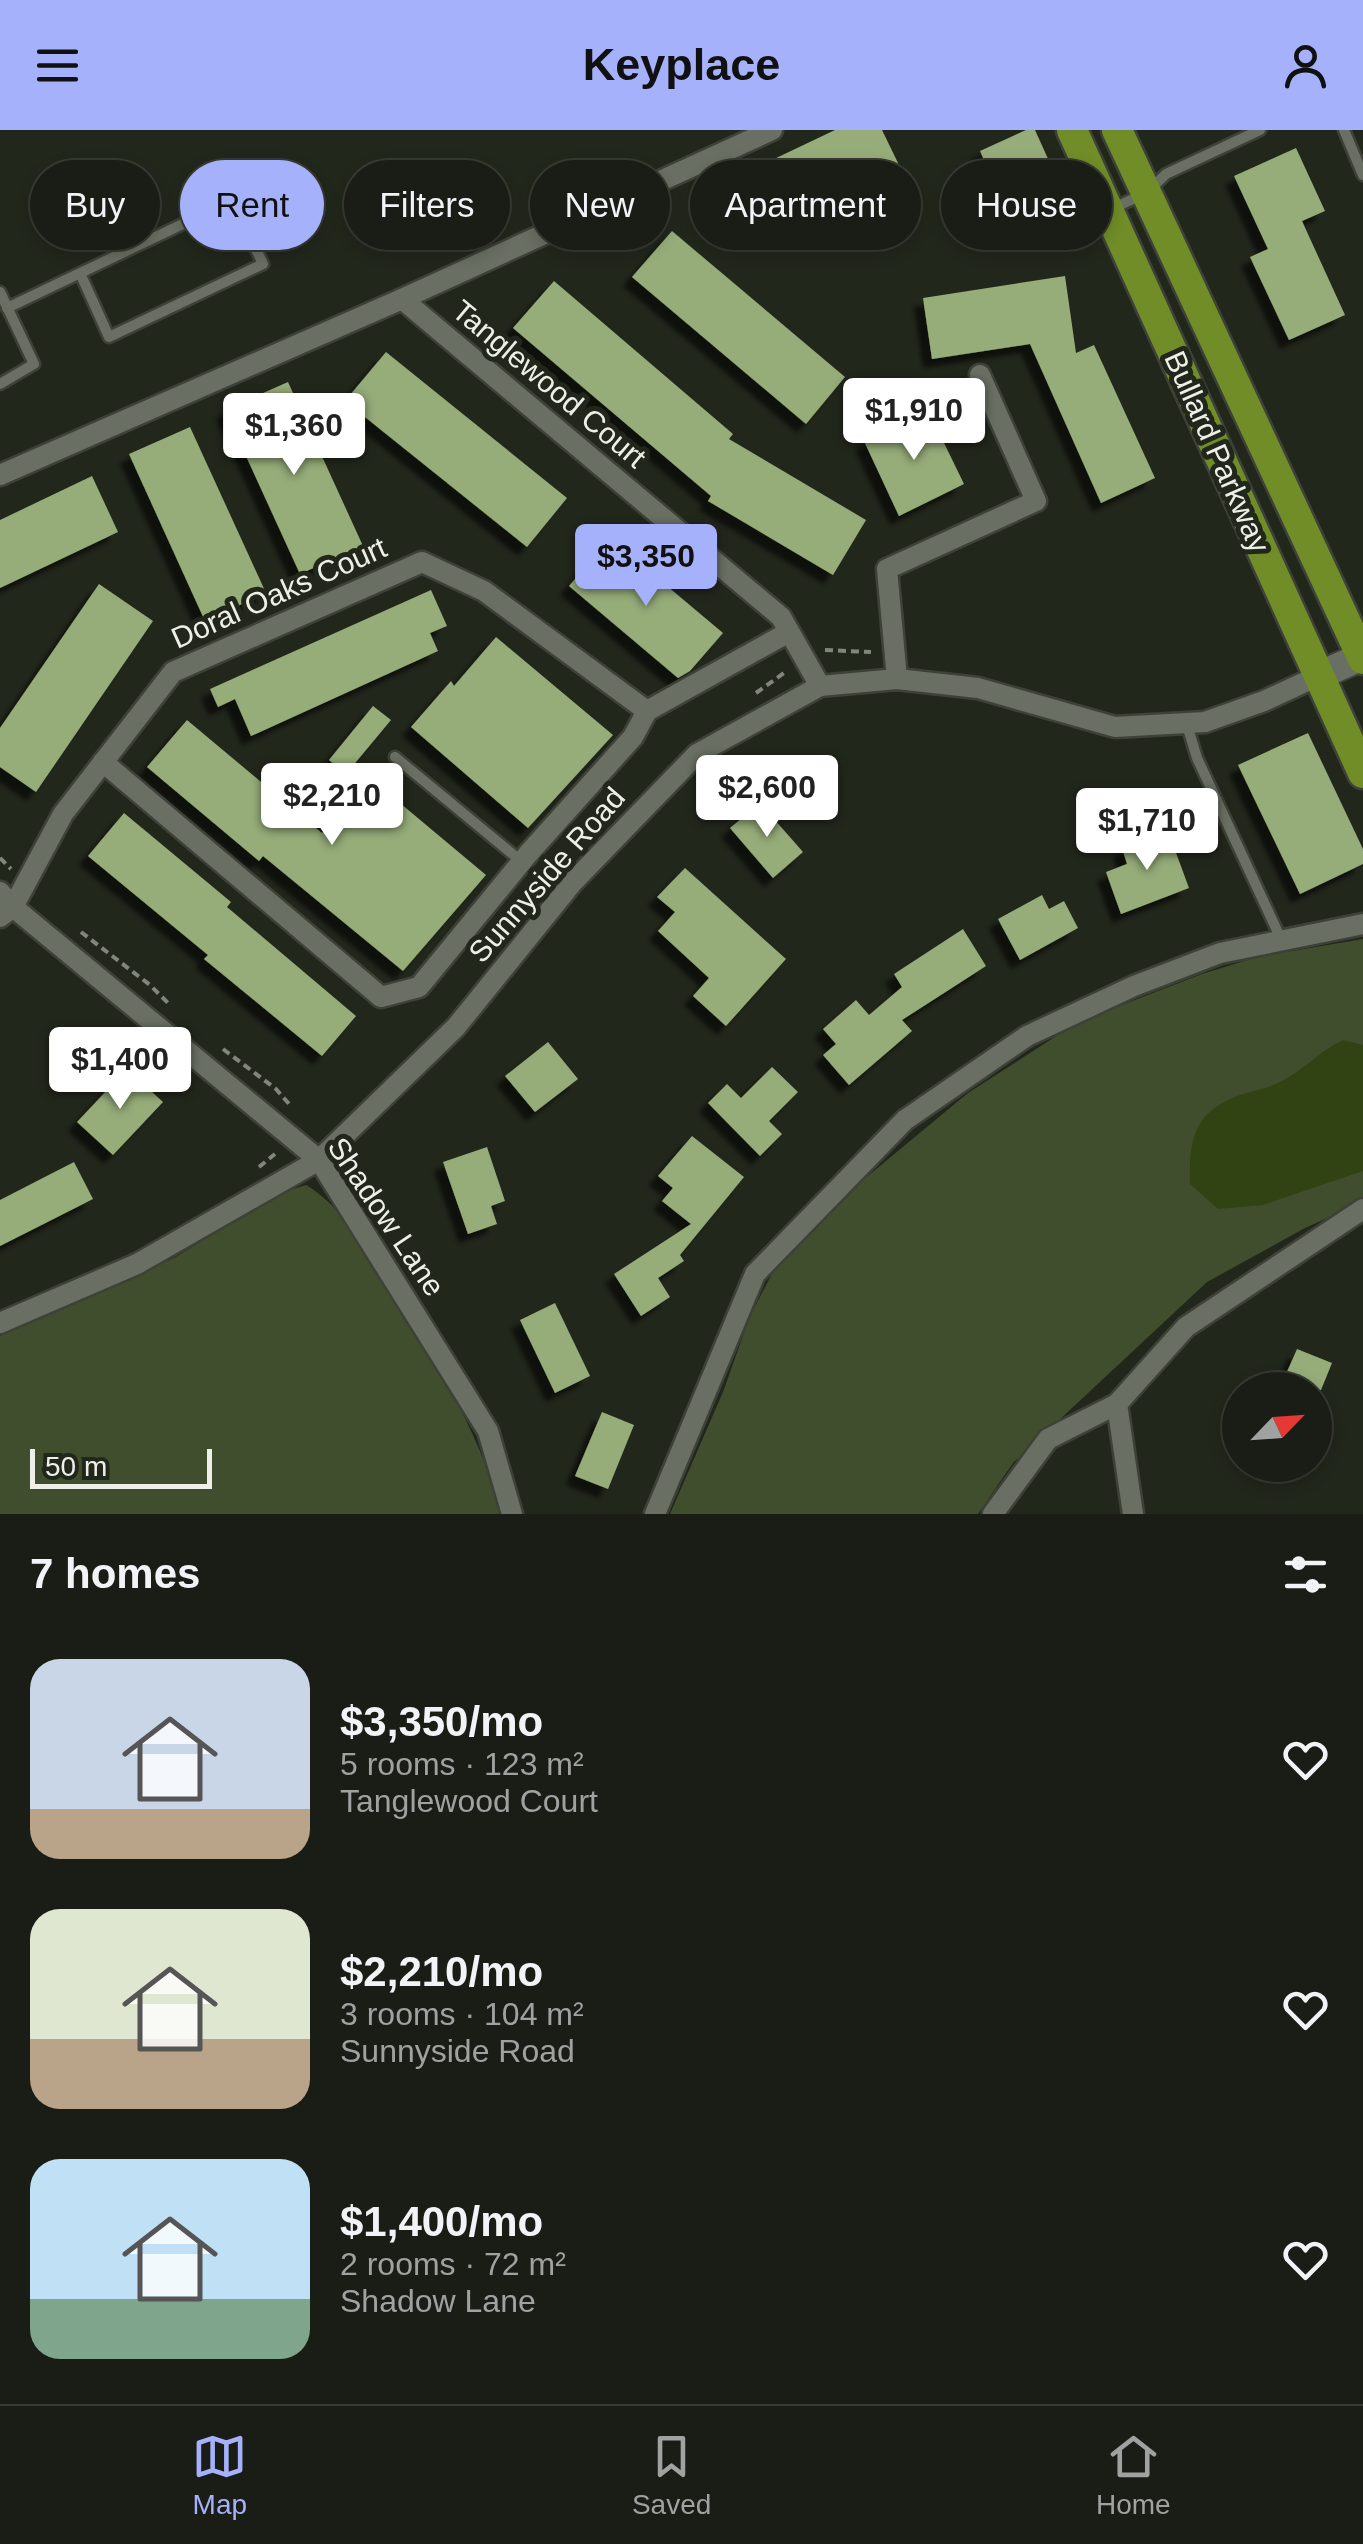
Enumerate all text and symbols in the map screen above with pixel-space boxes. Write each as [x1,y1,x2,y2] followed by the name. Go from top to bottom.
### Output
[30,38,85,93] icon: menu
[1278,38,1333,93] icon: person
[583,39,780,90] text: Keyplace
[30,160,160,250] chip: Buy
[180,160,324,250] chip: Rent
[344,160,510,250] chip: Filters
[530,160,670,250] chip: New
[690,160,921,250] chip: Apartment
[941,160,1112,250] chip: House
[446,293,653,474] street label: Tanglewood Court
[1158,346,1277,558] street label: Bullard Parkway
[833,378,995,463] pin: $1,910
[865,392,963,428] text: $1,910
[213,393,375,478] pin: $1,360
[245,407,343,443] text: $1,360
[565,524,727,609] pin: $3,350
[166,530,392,655] street label: Doral Oaks Court
[597,538,695,574] text: $3,350
[686,755,848,840] pin: $2,600
[251,763,413,848] pin: $2,210
[718,769,816,805] text: $2,600
[283,777,381,813] text: $2,210
[462,781,631,969] street label: Sunnyside Road
[1066,788,1228,873] pin: $1,710
[1098,802,1196,838] text: $1,710
[39,1027,201,1112] pin: $1,400
[71,1041,169,1077] text: $1,400
[321,1131,451,1302] street label: Shadow Lane
[1222,1372,1332,1482] north arrow
[1222,1372,1332,1482] map controls
[30,1444,212,1488] scale bar
[45,1451,107,1482] text: 50 m
[1278,1547,1333,1602] icon: filters
[30,1550,200,1597] text: 7 homes
[340,1698,543,1745] text: $3,350/mo
[110,1699,230,1819] icon: home
[1278,1732,1333,1787] icon: heart
[340,1746,584,1782] text: 5 rooms · 123 m²
[340,1783,598,1819] text: Tanglewood Court
[340,1948,543,1995] text: $2,210/mo
[110,1949,230,2069] icon: home
[1278,1982,1333,2037] icon: heart
[340,1996,584,2032] text: 3 rooms · 104 m²
[340,2033,575,2069] text: Sunnyside Road
[340,2198,543,2245] text: $1,400/mo
[110,2199,230,2319] icon: home
[1278,2232,1333,2287] icon: heart
[340,2246,566,2282] text: 2 rooms · 72 m²
[340,2283,536,2319] text: Shadow Lane
[192,2429,247,2521] tab: Map
[632,2429,711,2521] tab: Saved
[1096,2429,1171,2521] tab: Home

